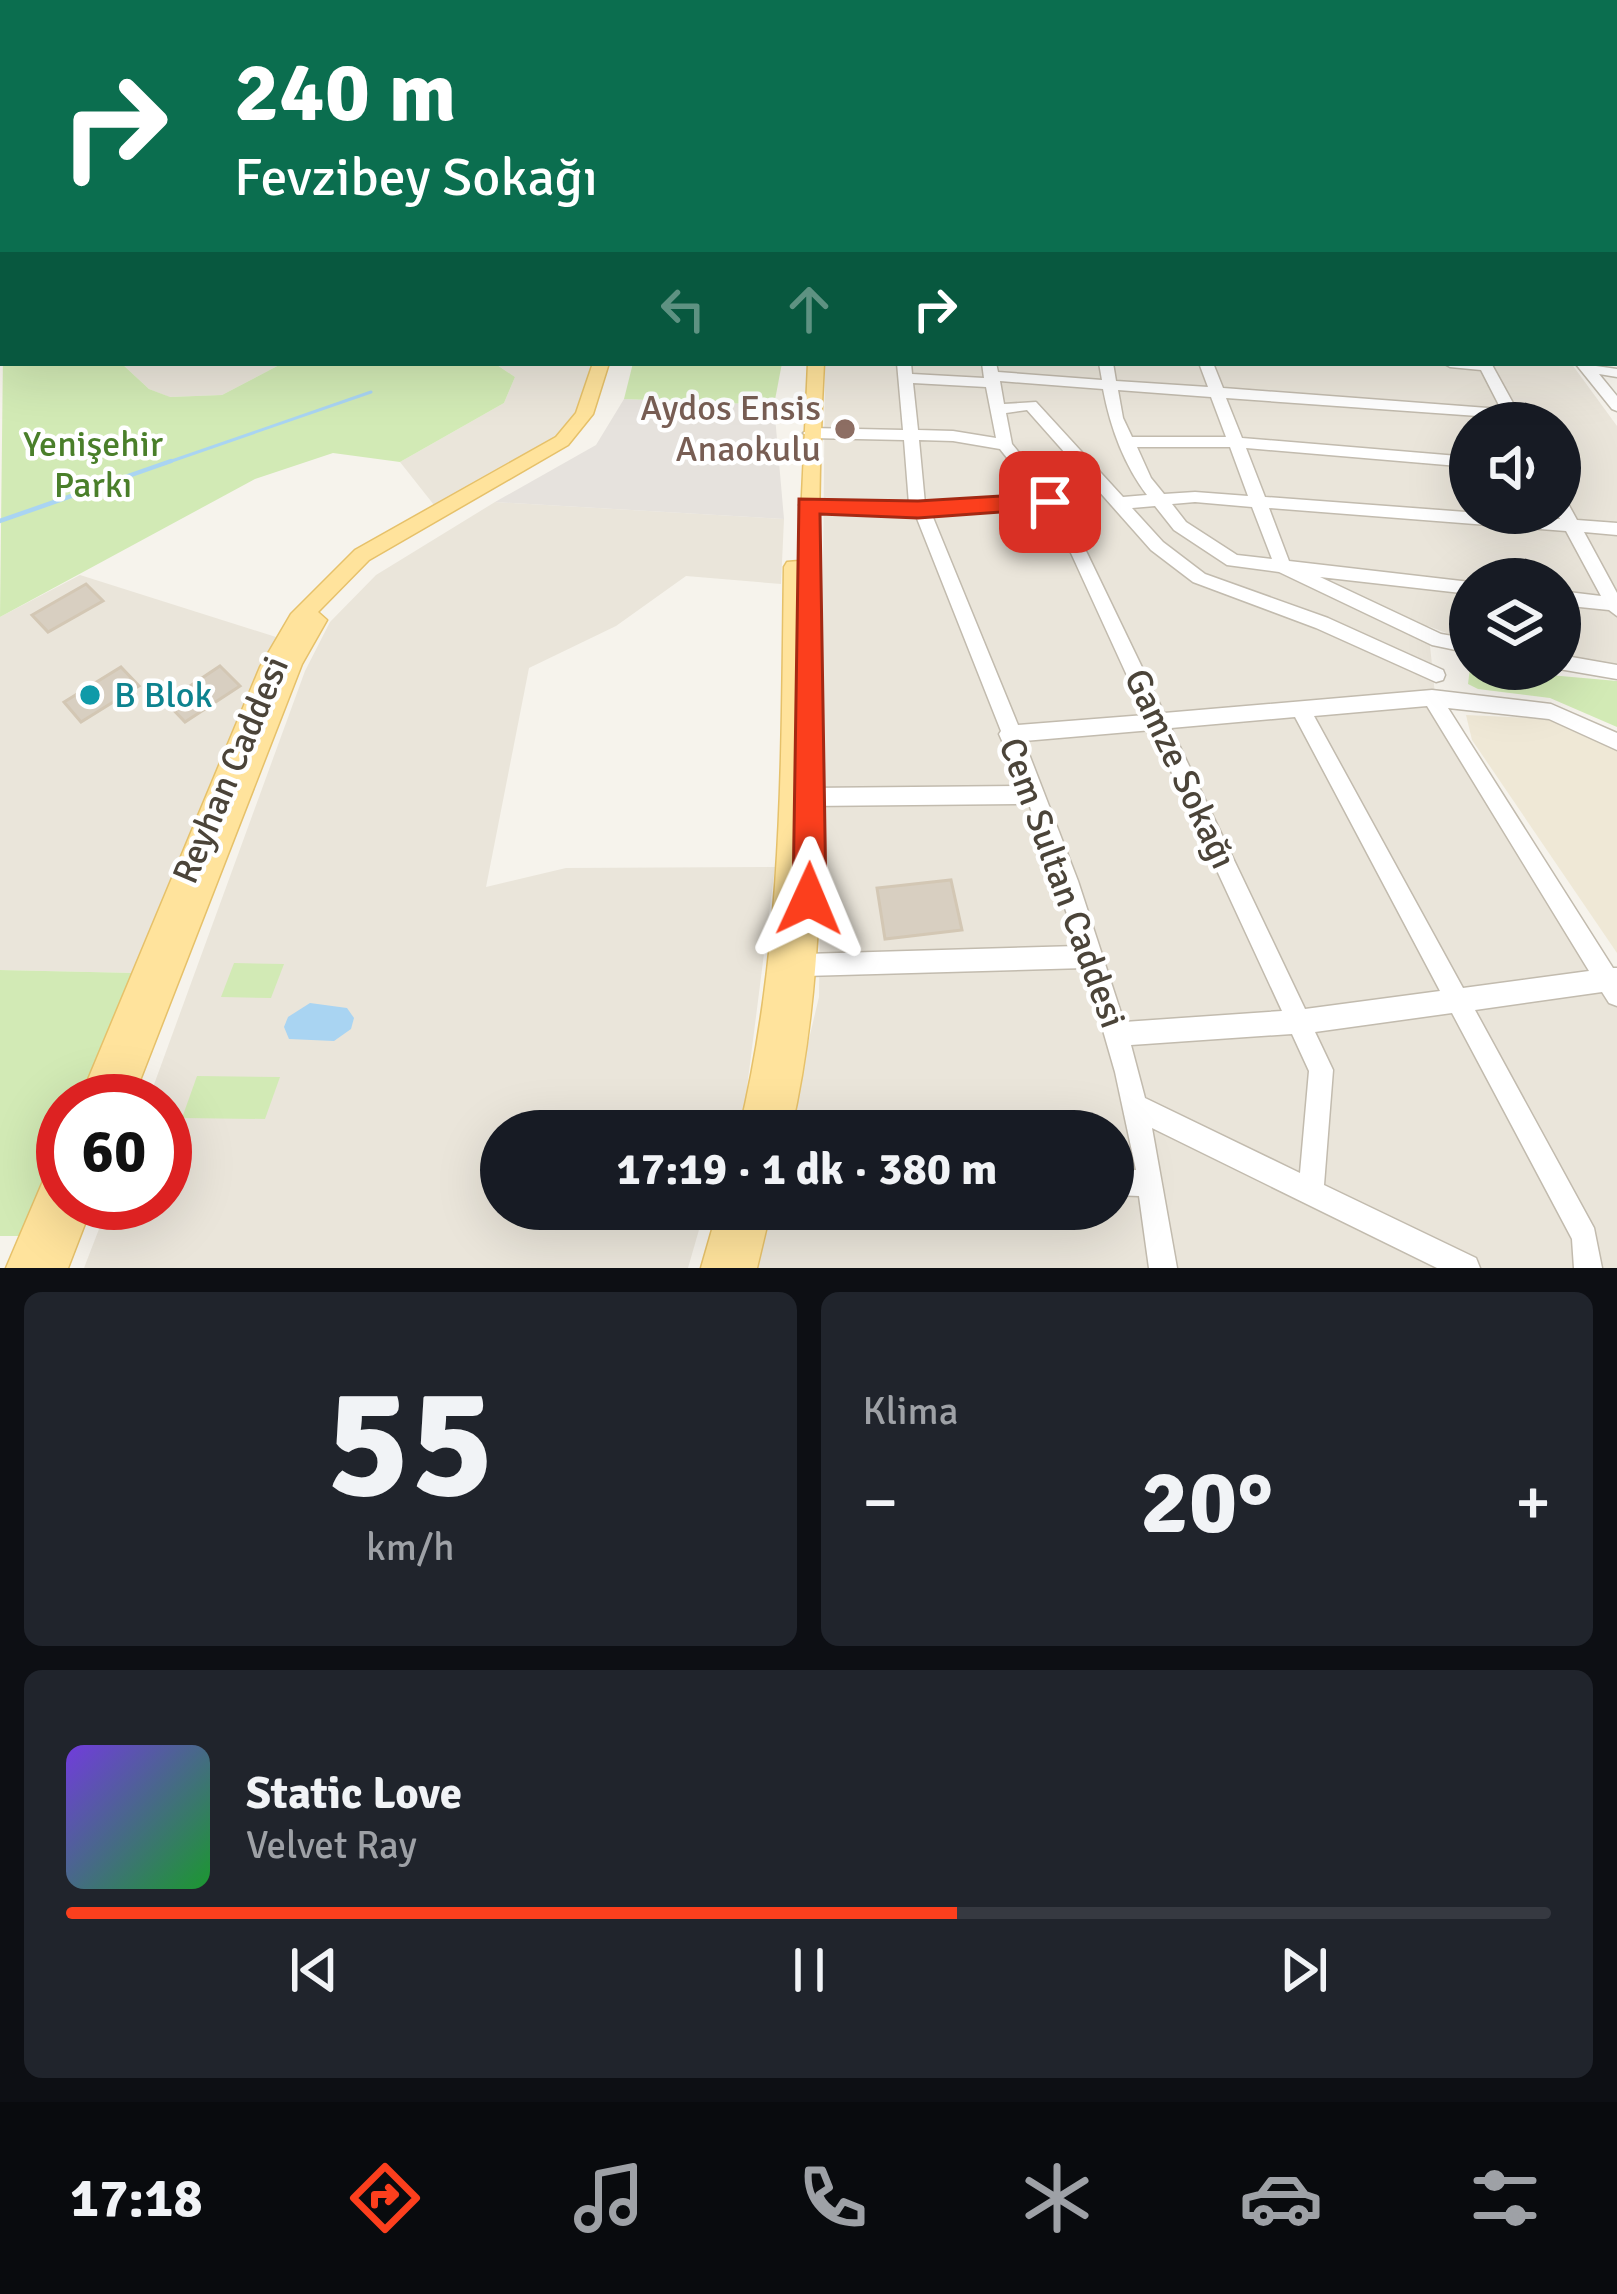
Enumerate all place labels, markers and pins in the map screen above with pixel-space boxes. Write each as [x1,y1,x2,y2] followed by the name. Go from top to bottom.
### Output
[640,386,821,472] place label: Aydos Ensis Anaokulu
[832,416,858,442] marker: Aydos Ensis Anaokulu
[999,451,1101,553] pin
[114,673,212,718] place label: B Blok
[77,682,103,708] marker: B Blok

